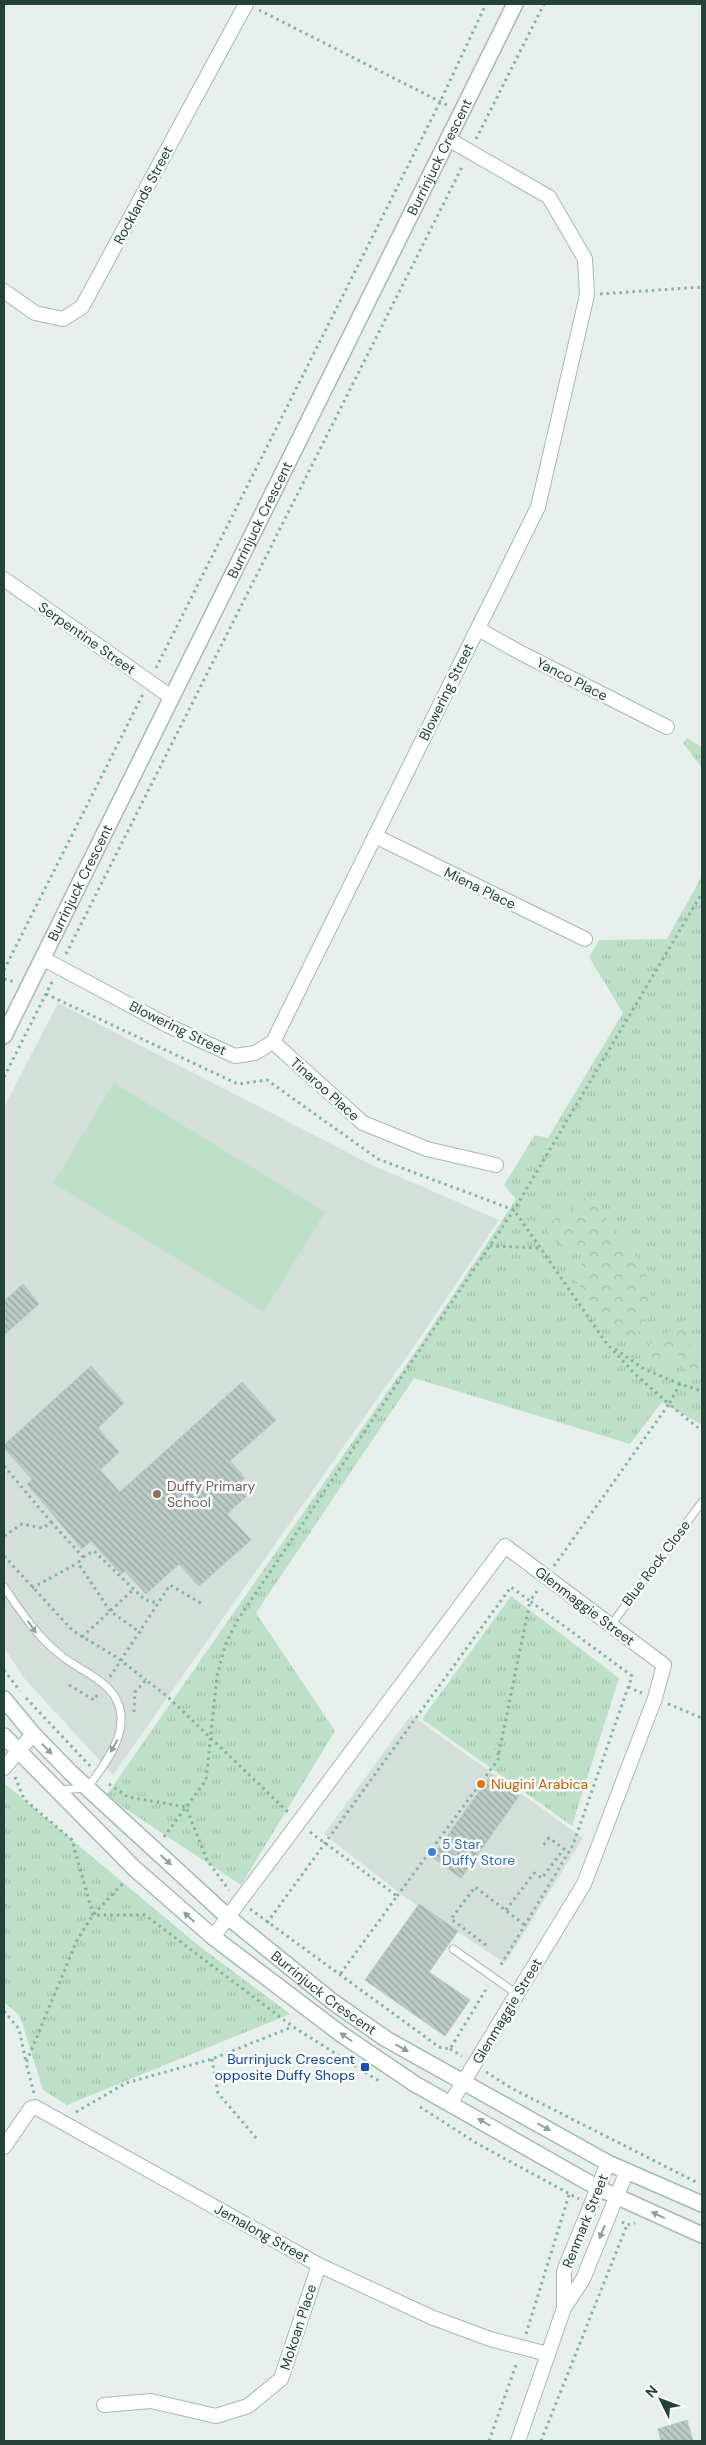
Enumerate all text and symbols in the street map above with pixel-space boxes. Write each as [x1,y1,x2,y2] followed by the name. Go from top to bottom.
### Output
[403,96,476,218] street label: Burrinjuck Crescent
[109,143,177,247] street label: Rocklands Street
[223,458,296,581] street label: Burrinjuck Crescent
[35,598,139,678] street label: Serpentine Street
[415,641,477,743] street label: Blowering Street
[533,653,611,705] street label: Yanco Place
[43,821,116,944] street label: Burrinjuck Crescent
[441,863,519,913] street label: Miena Place
[127,997,229,1059] street label: Blowering Street
[287,1053,363,1125] street label: Tinaroo Place
[167,1477,256,1511] place label: Duffy Primary School
[151,1488,163,1500] marker: Duffy Primary School
[618,1517,694,1609] street label: Blue Rock Close
[532,1563,638,1649] street label: Glenmaggie Street
[27,1620,37,1634] one-way arrow
[110,1739,119,1752] one-way arrow
[41,1742,53,1754] one-way arrow
[491,1775,588,1793] place label: Niugini Arabica
[475,1778,487,1790] marker: Niugini Arabica
[442,1835,515,1869] place label: 5 Star Duffy Store
[426,1846,438,1858] marker: 5 Star Duffy Store
[159,1854,171,1866] one-way arrow
[183,1911,196,1922] one-way arrow
[267,1947,380,2039] street label: Burrinjuck Crescent
[468,1955,546,2067] street label: Glenmaggie Street
[339,2032,352,2042] one-way arrow
[395,2043,409,2052] one-way arrow
[215,2050,355,2084] place label: Burrinjuck Crescent opposite Duffy Shops
[359,2061,371,2073] marker: Burrinjuck Crescent opposite Duffy Shops
[477,2118,490,2127] one-way arrow
[537,2123,550,2132] one-way arrow
[558,2171,612,2271] street label: Renmark Street
[211,2199,313,2267] street label: Jemalong Street
[651,2210,665,2218] one-way arrow
[598,2225,606,2240] one-way arrow
[276,2282,320,2372] street label: Mokoan Place
[636,2375,686,2425] north arrow
[641,2381,661,2401] text: N

